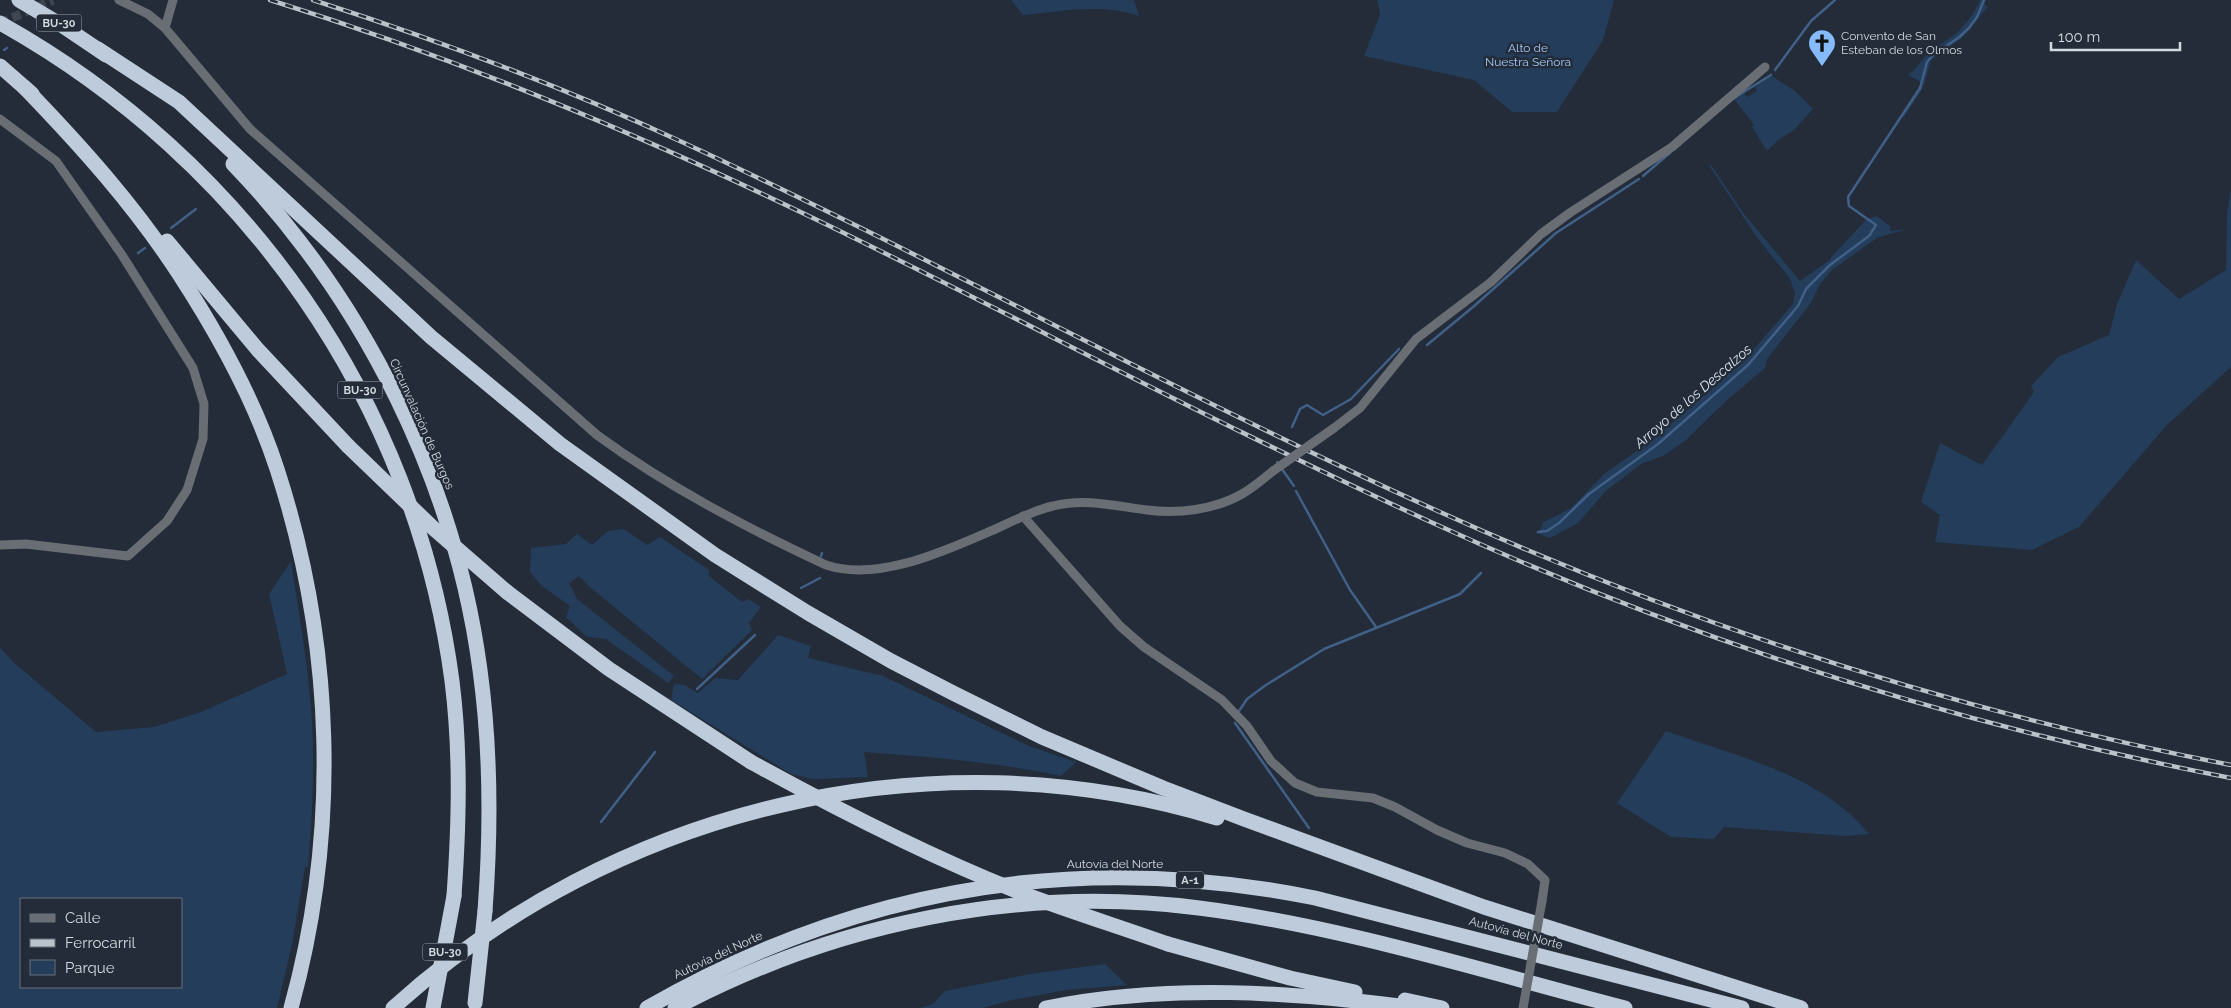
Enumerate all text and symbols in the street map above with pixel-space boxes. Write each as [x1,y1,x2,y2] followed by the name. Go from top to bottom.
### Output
[36,14,82,32] road number: BU-30
[2051,20,2180,52] scale bar
[1807,28,1837,67] church icon: Convento de San Esteban de los Olmos
[2058,28,2100,46] text: 100 m
[1841,29,1962,57] place label: Convento de San Esteban de los Olmos
[1485,41,1571,69] park label: Alto de Nuestra Señora
[1631,341,1755,452] water label: Arroyo de los Descalzos
[387,357,457,492] street label: Circunvalación de Burgos
[338,382,382,398] road number: BU-30
[1067,857,1163,871] street label: Autovía del Norte
[1176,872,1204,888] road number: A-1
[20,898,182,988] legend
[65,909,101,927] text: Calle
[1468,914,1564,952] street label: Autovía del Norte
[671,928,765,982] street label: Autovía del Norte
[65,934,137,952] text: Ferrocarril
[422,944,468,960] road number: BU-30
[65,959,115,977] text: Parque

